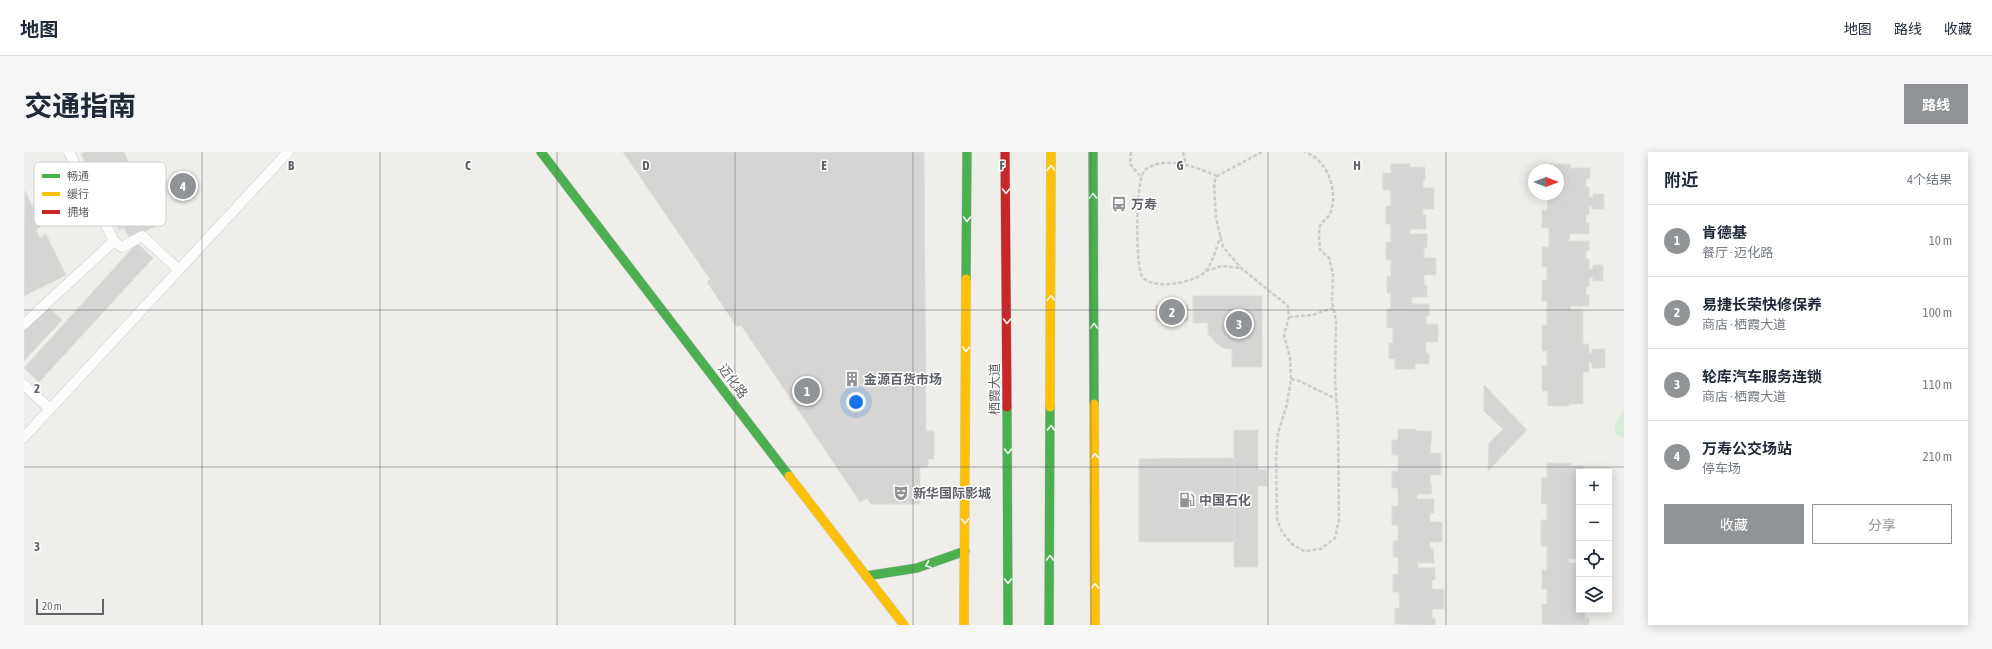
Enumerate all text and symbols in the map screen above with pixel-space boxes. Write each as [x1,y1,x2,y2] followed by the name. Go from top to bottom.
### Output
[20,18,58,40] text: 地图
[1844,21,1872,37] text: 地图
[1894,21,1922,37] text: 路线
[1944,21,1972,37] text: 收藏
[1904,84,1968,124] button: 路线
[24,90,136,122] text: 交通指南
[288,158,295,173] text: B
[465,158,471,173] text: C
[642,158,650,173] text: D
[821,158,827,173] text: E
[999,158,1005,173] text: F
[1177,158,1184,173] text: G
[1353,158,1361,173] text: H
[34,162,166,226] legend
[1528,164,1564,200] north arrow
[1047,165,1055,171] one-way arrow
[67,170,89,182] text: 畅通
[1664,170,1698,190] text: 附近
[170,171,196,201] pin: 4
[1907,172,1952,187] text: 4个结果
[67,188,89,200] text: 缓行
[1002,188,1010,194] one-way arrow
[1089,193,1097,199] one-way arrow
[1110,195,1128,213] bus stop icon: 万寿
[1131,197,1157,212] place label: 万寿
[67,206,89,218] text: 拥堵
[963,216,971,222] one-way arrow
[1702,224,1747,241] text: 肯德基
[1674,233,1680,248] text: 1
[1929,233,1952,248] text: 10 m
[1702,245,1773,260] text: 餐厅 · 迈化路
[1047,295,1055,301] one-way arrow
[1702,296,1822,313] text: 易捷长荣快修保养
[1159,297,1185,327] pin: 2
[1674,305,1680,320] text: 2
[1923,305,1952,320] text: 100 m
[1226,309,1252,339] pin: 3
[1702,317,1786,332] text: 商店 · 栖霞大道
[1003,318,1011,324] one-way arrow
[1090,323,1098,329] one-way arrow
[962,346,970,352] one-way arrow
[715,361,751,401] street label: 迈化路
[987,363,1002,415] street label: 栖霞大道
[1702,368,1822,385] text: 轮库汽车服务连锁
[843,370,861,388] building icon: 金源百货市场
[864,372,942,387] place label: 金源百货市场
[794,376,820,406] pin: 1
[1674,377,1680,392] text: 3
[1923,377,1952,392] text: 110 m
[34,381,40,396] text: 2
[1702,389,1786,404] text: 商店 · 栖霞大道
[846,392,866,412] your location
[1047,425,1055,431] one-way arrow
[1702,440,1792,457] text: 万寿公交场站
[1003,448,1012,454] one-way arrow
[1674,449,1680,464] text: 4
[1923,449,1952,464] text: 210 m
[1091,453,1099,459] one-way arrow
[1702,461,1741,476] text: 停车场
[1576,469,1612,613] map controls
[1576,469,1612,505] button: +
[892,484,910,502] theatre icon: 新华国际影城
[913,486,991,501] place label: 新华国际影城
[1178,491,1196,509] fuel station icon: 中国石化
[1199,493,1251,508] place label: 中国石化
[1664,504,1804,544] button: 收藏
[1812,504,1952,544] button: 分享
[1576,505,1612,541] button: −
[961,518,969,524] one-way arrow
[34,539,40,554] text: 3
[1576,541,1612,577] button: locate
[1046,555,1054,561] one-way arrow
[924,560,931,568] one-way arrow
[1576,577,1612,613] button: layers
[1004,578,1012,584] one-way arrow
[1091,583,1099,589] one-way arrow
[36,597,104,616] scale bar
[42,600,62,612] text: 20 m

